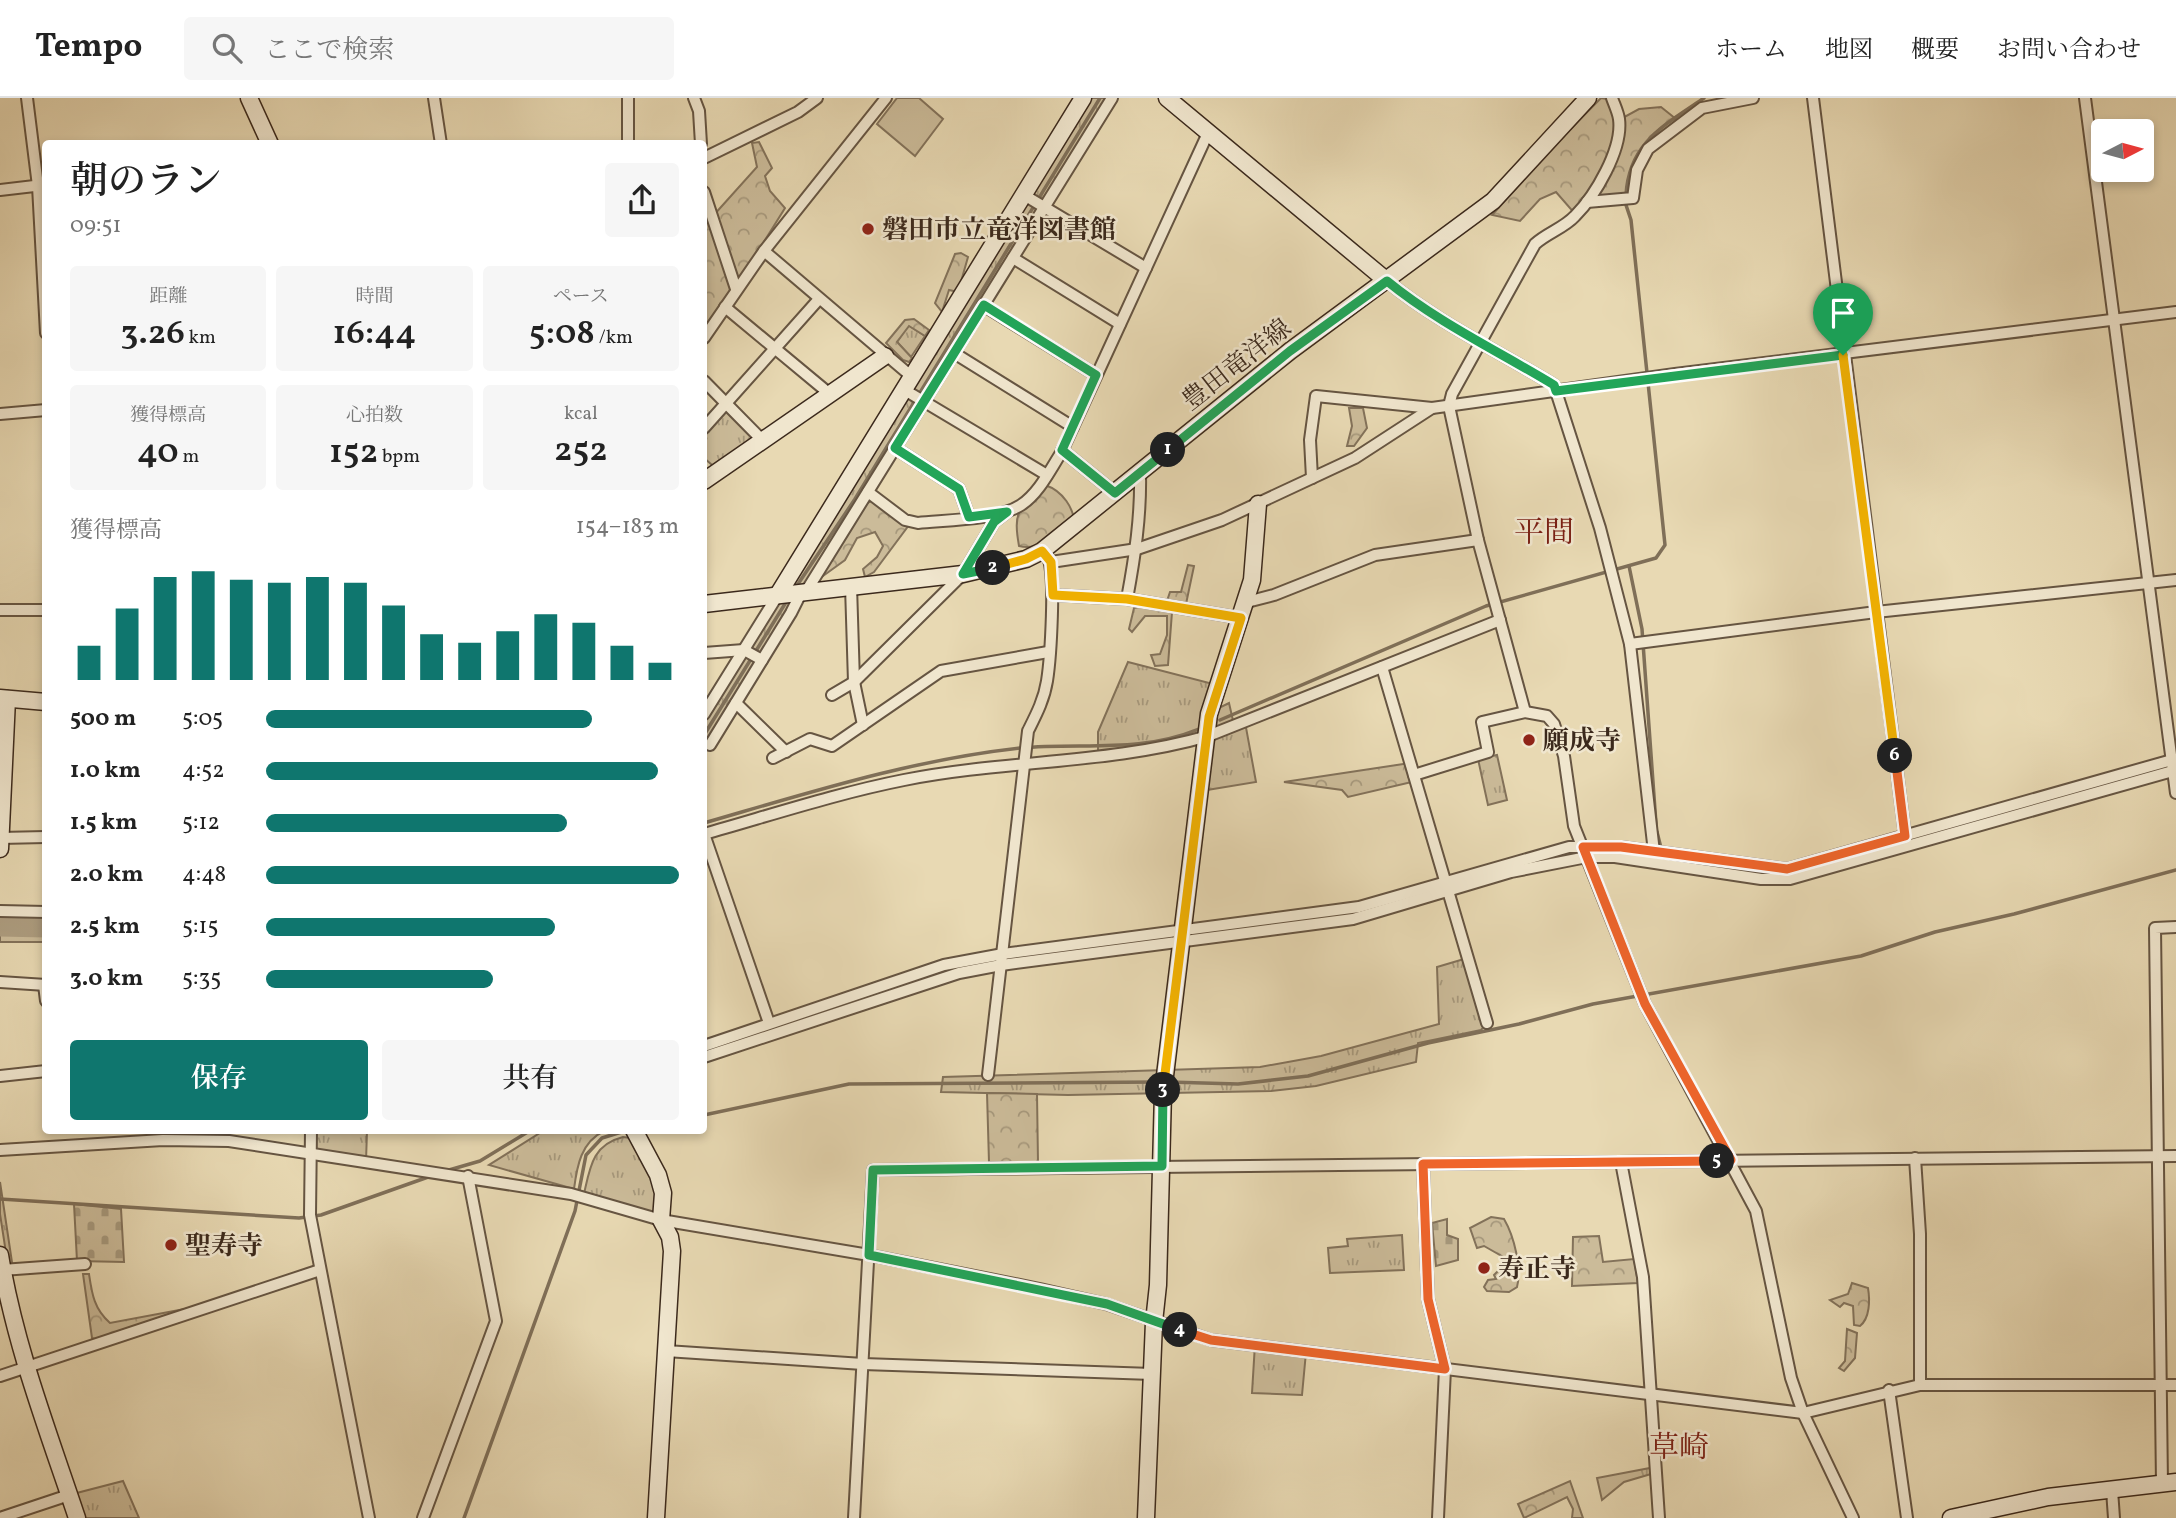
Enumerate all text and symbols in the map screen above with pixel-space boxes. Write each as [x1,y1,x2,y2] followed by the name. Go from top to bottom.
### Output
[184,17,674,80] search box
[35,25,142,71] text: Tempo
[208,29,246,67] icon: search
[264,33,394,69] text: ここで検索
[1715,34,1787,68] text: ホーム
[1825,34,1873,68] text: 地図
[1911,34,1959,68] text: 概要
[1997,34,2141,68] text: お問い合わせ
[2091,119,2154,182] north arrow
[2091,119,2154,182] map controls
[70,157,222,210] text: 朝のラン
[605,163,679,237] button: share
[70,210,121,242] text: 09:51
[882,213,1116,249] place label: 磐田市立竜洋図書館
[860,221,876,237] marker: 磐田市立竜洋図書館
[1813,283,1873,355] pin
[149,284,187,310] text: 距離
[355,284,394,310] text: 時間
[553,284,609,310] text: ペース
[1824,294,1862,332] icon: arrive
[121,310,185,358] text: 3.26
[333,310,416,358] text: 16:44
[529,310,595,358] text: 5:08
[1175,311,1300,420] street label: 豊田竜洋線
[185,325,216,351] text: km
[595,325,633,351] text: /km
[564,401,598,427] text: kcal
[130,403,206,429] text: 獲得標高
[346,403,403,429] text: 心拍数
[554,427,608,475] text: 252
[137,429,179,477] text: 40
[329,429,378,477] text: 152
[1150,432,1186,468] pin: 1
[1164,436,1171,462] text: 1
[179,444,199,470] text: m
[378,444,420,470] text: bpm
[576,511,679,543] text: 154–183 m
[1514,513,1574,555] district label: 平間
[70,515,162,547] text: 獲得標高
[976,550,1010,586] pin: 2
[988,554,997,580] text: 2
[70,703,136,735] text: 500 m
[182,703,223,735] text: 5:05
[1543,724,1621,760] place label: 願成寺
[1521,732,1537,748] marker: 願成寺
[1878,738,1912,774] pin: 6
[1889,742,1900,768] text: 6
[70,755,141,787] text: 1.0 km
[182,755,225,787] text: 4:52
[70,807,137,839] text: 1.5 km
[182,807,220,839] text: 5:12
[70,859,143,891] text: 2.0 km
[182,859,226,891] text: 4:48
[70,911,140,943] text: 2.5 km
[182,911,218,943] text: 5:15
[70,963,143,995] text: 3.0 km
[182,963,221,995] text: 5:35
[70,1040,368,1120] button: 保存
[382,1040,679,1120] button: 共有
[1146,1072,1180,1108] pin: 3
[1158,1076,1167,1102] text: 3
[1700,1144,1734,1178] pin: 5
[1712,1147,1721,1173] text: 5
[185,1229,263,1265] place label: 聖寿寺
[163,1237,179,1253] marker: 聖寿寺
[1498,1252,1576,1288] place label: 寿正寺
[1476,1260,1492,1276] marker: 寿正寺
[1162,1312,1198,1348] pin: 4
[1174,1316,1185,1342] text: 4
[1649,1428,1709,1470] district label: 草崎

